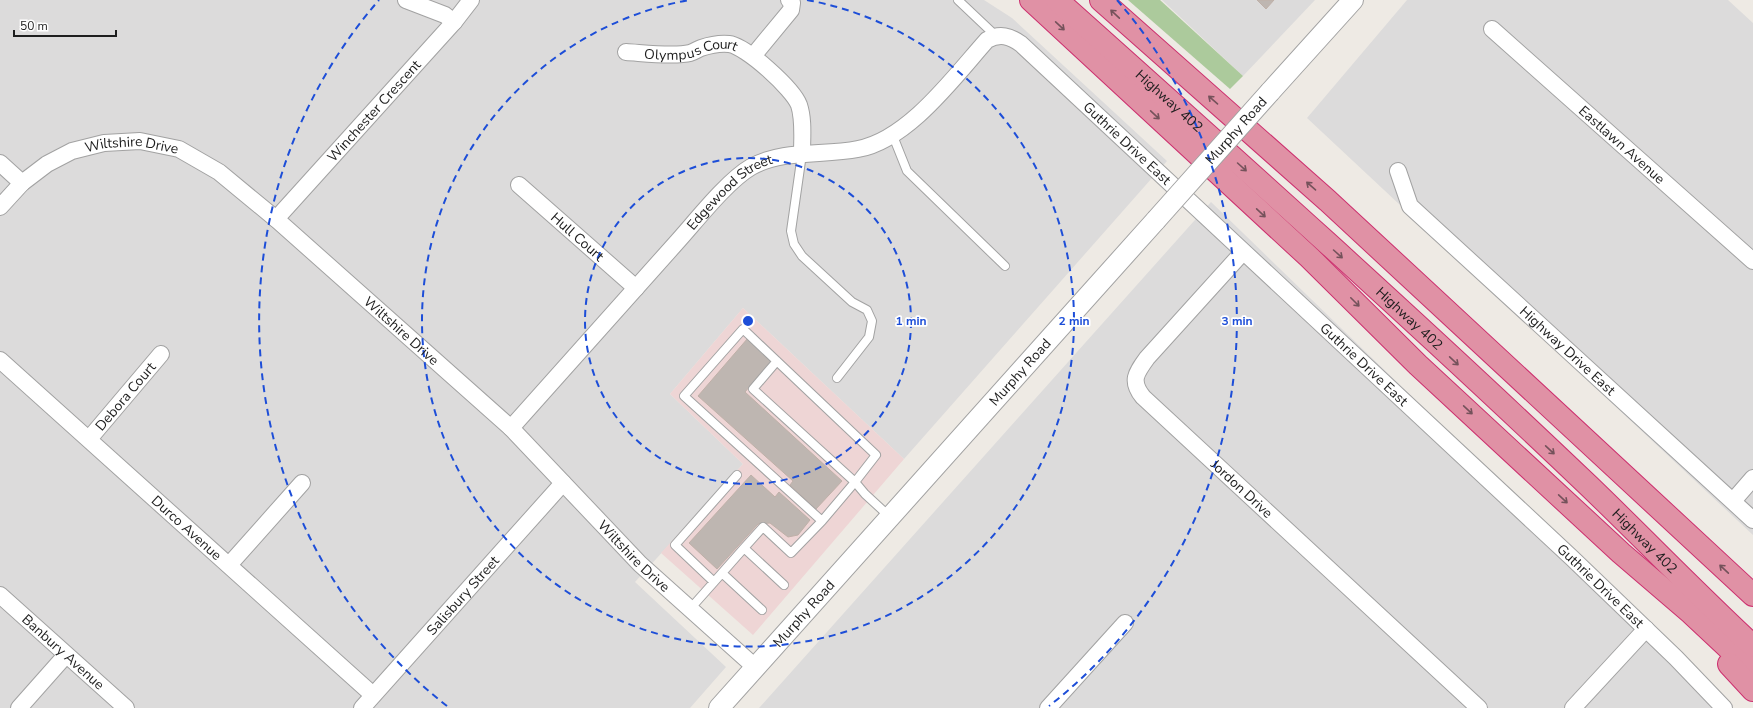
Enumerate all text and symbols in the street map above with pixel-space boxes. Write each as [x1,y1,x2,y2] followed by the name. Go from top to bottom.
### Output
[1111,10,1121,19] one-way arrow
[14,12,116,38] scale bar
[20,18,48,34] text: 50 m
[1055,22,1065,31] one-way arrow
[644,34,741,64] street label: Olympus Court
[323,56,425,166] street label: Winchester Crescent
[1132,65,1208,136] street label: Highway 402
[1201,93,1271,168] street label: Murphy Road
[1208,95,1218,104] one-way arrow
[1079,97,1176,189] street label: Guthrie Drive East
[1575,101,1669,188] street label: Eastlawn Avenue
[1150,110,1160,120] one-way arrow
[83,131,180,158] street label: Wiltshire Drive
[682,149,775,234] street label: Edgewood Street
[1237,162,1247,171] one-way arrow
[1305,181,1316,190] one-way arrow
[547,208,608,265] street label: Hull Court
[1256,208,1266,217] one-way arrow
[1333,250,1343,259] one-way arrow
[1372,282,1447,354] street label: Highway 402
[360,292,443,369] street label: Wiltshire Drive
[1350,298,1360,307] one-way arrow
[1516,302,1620,399] street label: Highway Drive East
[895,313,927,329] text: 1 min
[1058,313,1090,329] text: 2 min
[1221,313,1253,329] text: 3 min
[741,314,755,328] centre of rings
[1316,318,1412,410] street label: Guthrie Drive East
[985,334,1055,410] street label: Murphy Road
[1449,357,1459,366] one-way arrow
[91,358,160,435] street label: Debora Court
[1462,406,1473,415] one-way arrow
[1544,445,1554,454] one-way arrow
[1206,455,1277,522] street label: Jordon Drive
[147,491,226,564] street label: Durco Avenue
[1558,494,1568,504] one-way arrow
[1608,504,1682,578] street label: Highway 402
[594,516,674,596] street label: Wiltshire Drive
[1553,539,1648,632] street label: Guthrie Drive East
[422,551,503,639] street label: Salisbury Street
[1719,564,1729,574] one-way arrow
[769,576,839,651] street label: Murphy Road
[18,610,109,694] street label: Banbury Avenue

